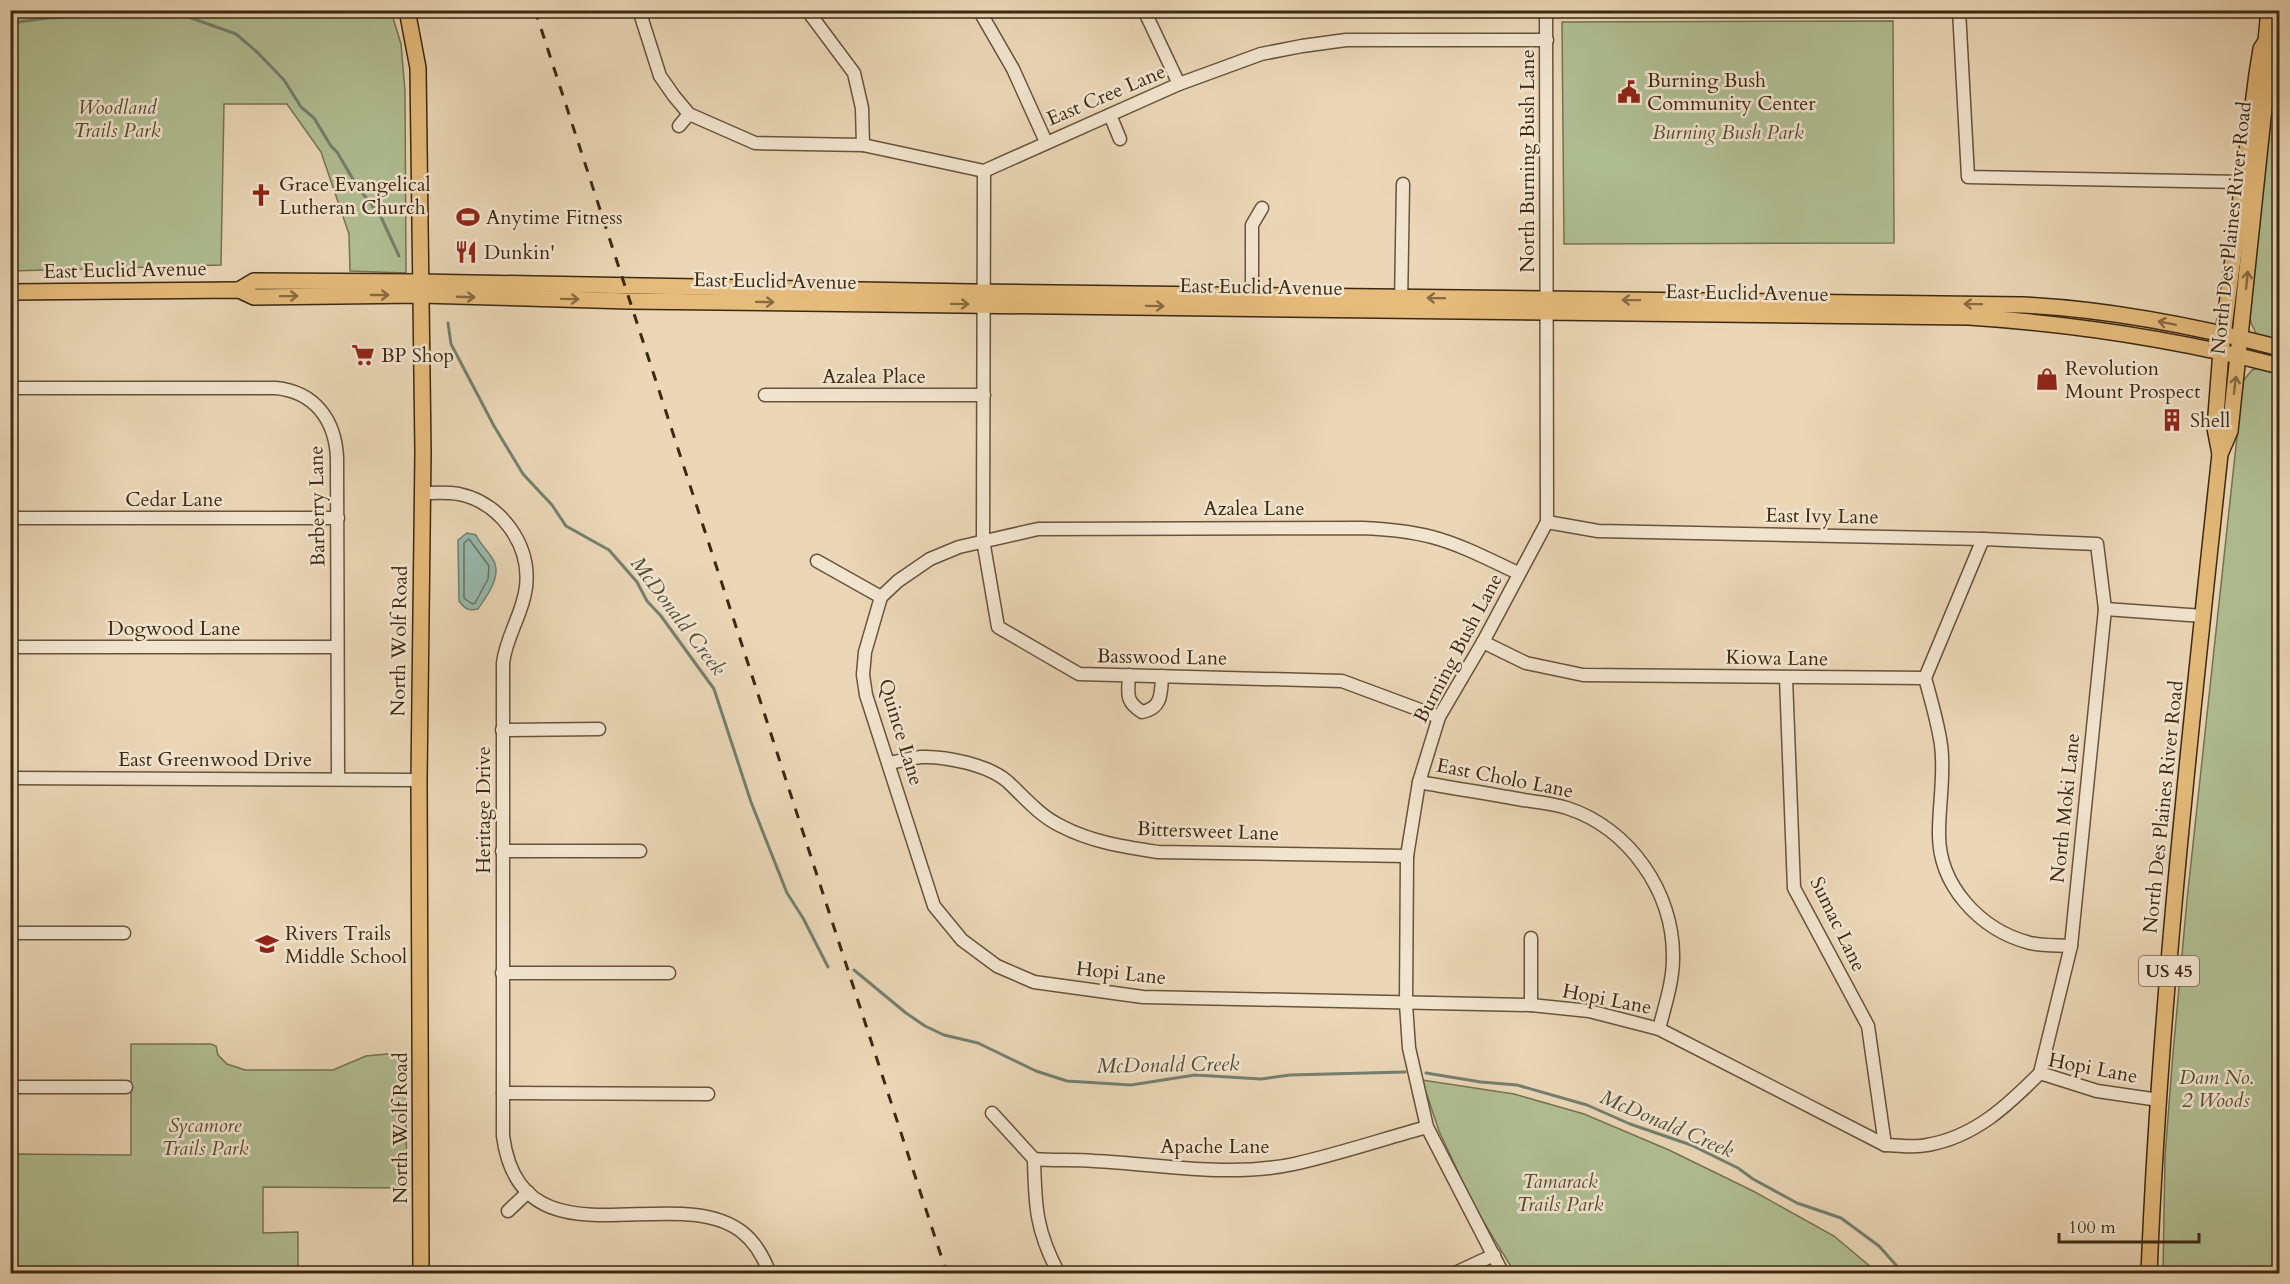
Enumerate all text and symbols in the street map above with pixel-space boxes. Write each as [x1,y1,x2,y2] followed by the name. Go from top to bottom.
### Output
[1514,49,1541,273] street label: North Burning Bush Lane
[1042,58,1170,132] street label: East Cree Lane
[1647,67,1816,117] place label: Burning Bush Community Center
[1616,79,1642,105] public building icon: Burning Bush Community Center
[74,94,161,144] park label: Woodland Trails Park
[2204,100,2258,356] street label: North Des Plaines River Road
[1652,119,1804,146] park label: Burning Bush Park
[279,171,431,221] place label: Grace Evangelical Lutheran Church
[248,182,274,208] church icon: Grace Evangelical Lutheran Church
[455,204,481,230] sports icon: Anytime Fitness
[486,204,623,231] place label: Anytime Fitness
[453,239,479,265] restaurant icon: Dunkin'
[484,239,555,266] place label: Dunkin'
[43,255,207,285] street label: East Euclid Avenue
[693,266,857,296] street label: East Euclid Avenue
[2242,270,2253,290] one-way arrow
[1179,272,1343,302] street label: East Euclid Avenue
[1665,278,1829,308] street label: East Euclid Avenue
[370,289,390,301] one-way arrow
[278,291,298,302] one-way arrow
[456,291,476,302] one-way arrow
[1426,292,1446,304] one-way arrow
[560,294,580,305] one-way arrow
[1621,294,1641,306] one-way arrow
[755,296,775,308] one-way arrow
[950,298,970,310] one-way arrow
[1963,298,1983,310] one-way arrow
[1145,300,1165,312] one-way arrow
[2157,317,2177,328] one-way arrow
[350,342,376,368] supermarket icon: BP Shop
[381,342,454,369] place label: BP Shop
[2065,355,2201,405] place label: Revolution Mount Prospect
[822,363,926,390] street label: Azalea Place
[2034,366,2060,392] shop icon: Revolution Mount Prospect
[2230,375,2241,395] one-way arrow
[2159,407,2185,433] building icon: Shell
[2190,407,2230,434] place label: Shell
[302,445,332,567] street label: Barberry Lane
[125,486,223,513] street label: Cedar Lane
[1203,495,1305,522] street label: Azalea Lane
[1765,502,1879,530] street label: East Ivy Lane
[623,550,733,682] water label: McDonald Creek
[384,565,414,717] street label: North Wolf Road
[1407,569,1509,727] street label: Burning Bush Lane
[107,615,241,642] street label: Dogwood Lane
[1097,642,1227,672] street label: Basswood Lane
[1725,644,1829,672] street label: Kiowa Lane
[872,675,930,789] street label: Quince Lane
[2136,679,2190,935] street label: North Des Plaines River Road
[2044,732,2086,884] street label: North Moki Lane
[118,746,312,773] street label: East Greenwood Drive
[470,746,497,874] street label: Heritage Drive
[1434,751,1576,805] street label: East Cholo Lane
[1137,815,1279,847] street label: Bittersweet Lane
[1803,872,1873,976] street label: Sumac Lane
[285,920,407,970] place label: Rivers Trails Middle School
[254,931,280,957] school or university icon: Rivers Trails Middle School
[1075,955,1167,991] street label: Hopi Lane
[2139,956,2199,986] road number: US 45
[1560,977,1654,1021] street label: Hopi Lane
[2046,1046,2140,1090] street label: Hopi Lane
[1096,1049,1240,1081] water label: McDonald Creek
[387,1052,414,1204] street label: North Wolf Road
[2179,1064,2253,1114] park label: Dam No. 2 Woods
[1596,1083,1739,1165] water label: McDonald Creek
[162,1112,249,1162] park label: Sycamore Trails Park
[1160,1133,1270,1160] street label: Apache Lane
[1517,1168,1604,1218] park label: Tamarack Trails Park
[2059,1206,2198,1244] scale bar
[2068,1215,2116,1240] text: 100 m

